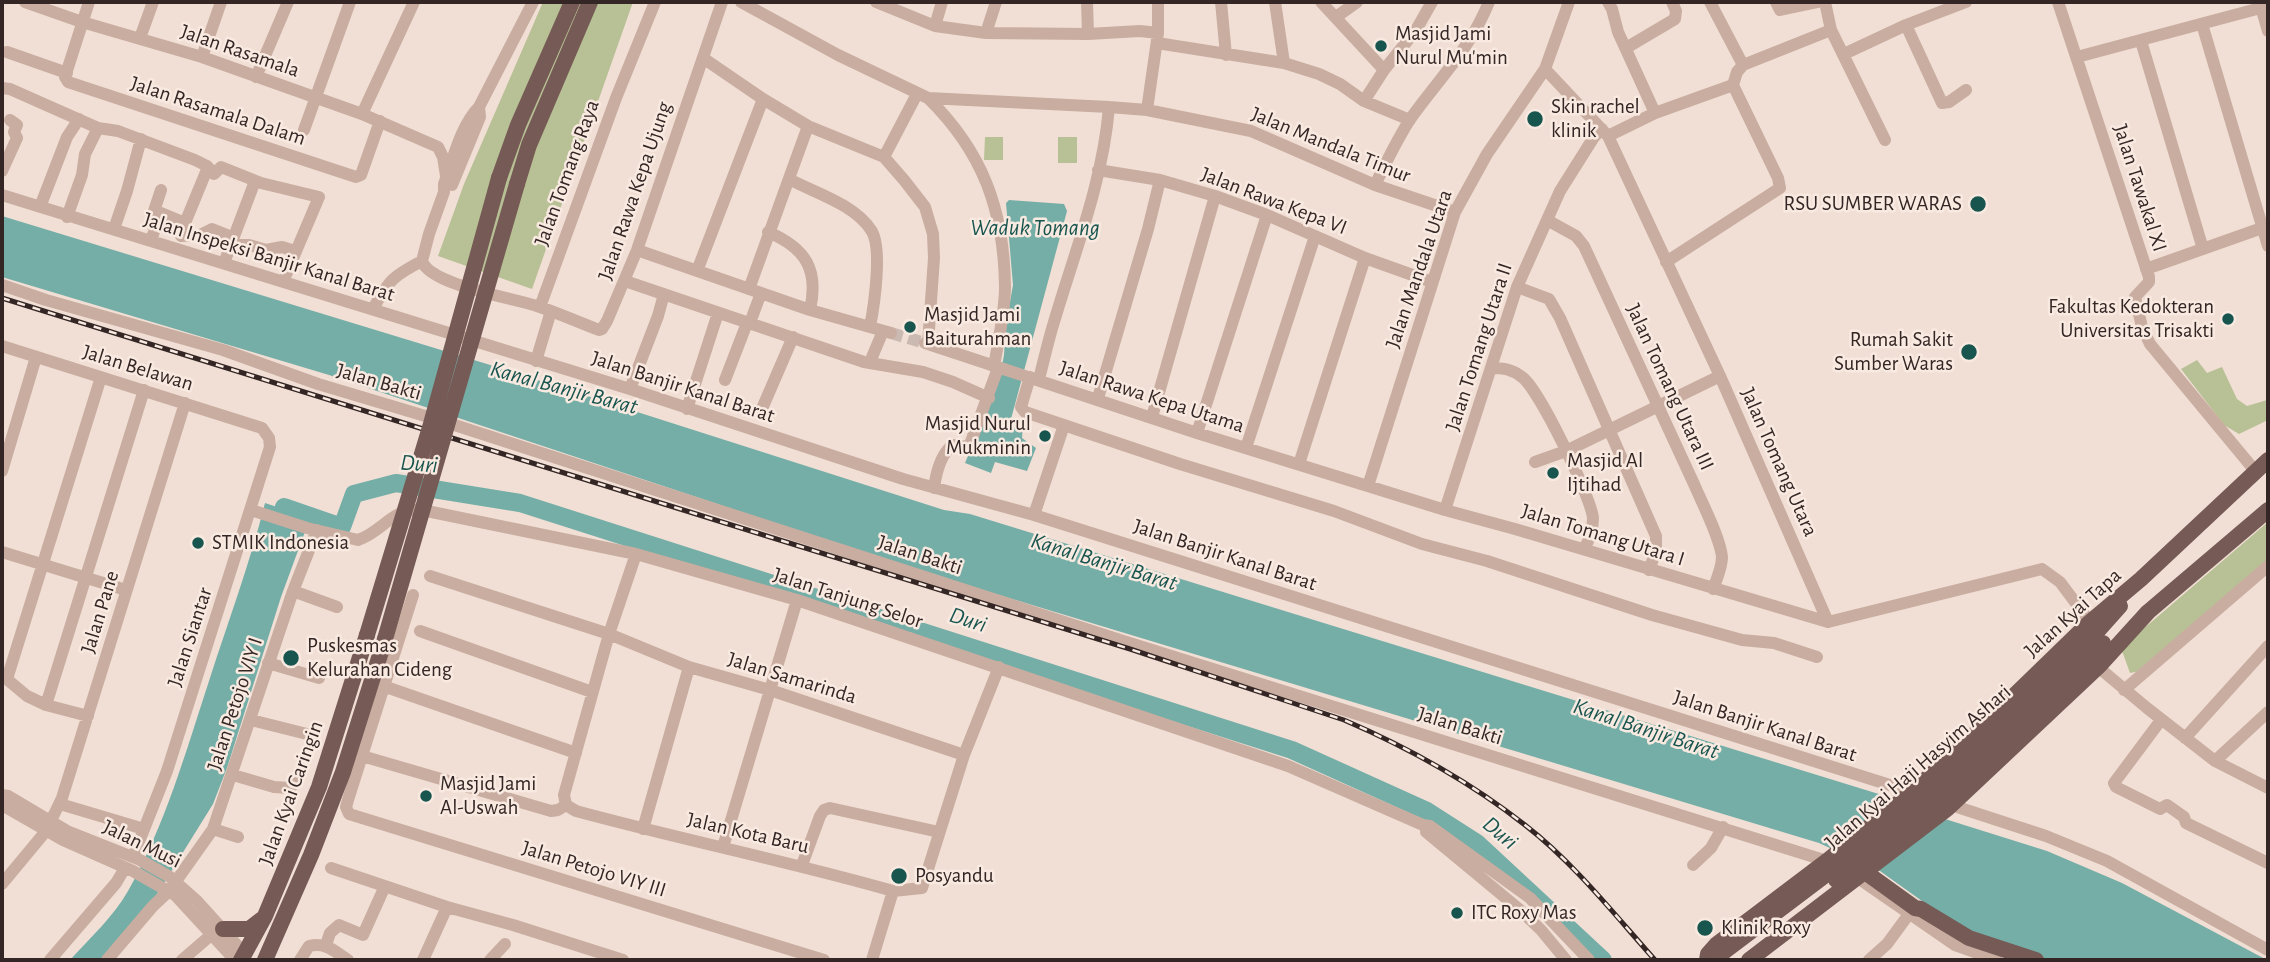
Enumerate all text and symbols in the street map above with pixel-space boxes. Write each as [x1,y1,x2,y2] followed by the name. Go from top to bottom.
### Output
[177,19,303,83] street label: Jalan Rasamala
[1395,21,1508,71] place label: Masjid Jami Nurul Mu'min
[1373,38,1389,54] marker: Masjid Jami Nurul Mu'min
[127,71,309,151] street label: Jalan Rasamala Dalam
[1551,94,1640,144] place label: Skin rachel klinik
[529,97,605,249] street label: Jalan Tomang Raya
[593,98,677,284] street label: Jalan Rawa Kepa Ujung
[1248,102,1414,188] street label: Jalan Mandala Timur
[1525,109,1545,129] marker: Skin rachel klinik
[2108,121,2172,255] street label: Jalan Tawakal XI
[1197,162,1351,240] street label: Jalan Rawa Kepa VI
[1380,186,1458,352] street label: Jalan Mandala Utara
[1784,191,1962,217] place label: RSU SUMBER WARAS
[1968,194,1988,214] marker: RSU SUMBER WARAS
[140,207,398,307] street label: Jalan Inspeksi Banjir Kanal Barat
[970,214,1100,242] water label: Waduk Tomang
[1440,260,1518,434] street label: Jalan Tomang Utara II
[2048,294,2214,344] place label: Fakultas Kedokteran Universitas Trisakti
[1620,300,1720,474] street label: Jalan Tomang Utara III
[924,302,1031,352] place label: Masjid Jami Baiturahman
[2220,311,2236,327] marker: Fakultas Kedokteran Universitas Trisakti
[902,319,918,335] marker: Masjid Jami Baiturahman
[1834,327,1953,377] place label: Rumah Sakit Sumber Waras
[80,339,196,397] street label: Jalan Belawan
[1959,342,1979,362] marker: Rumah Sakit Sumber Waras
[588,346,778,428] street label: Jalan Banjir Kanal Barat
[487,355,641,421] water label: Kanal Banjir Barat
[1056,355,1248,439] street label: Jalan Rawa Kepa Utama
[334,358,424,406] street label: Jalan Bakti
[1735,384,1823,540] street label: Jalan Tomang Utara
[925,411,1031,461] place label: Masjid Nurul Mukminin
[1037,428,1053,444] marker: Masjid Nurul Mukminin
[1567,448,1643,498] place label: Masjid Al Ijtihad
[399,449,439,479] water label: Duri
[1545,465,1561,481] marker: Masjid Al Ijtihad
[1518,498,1688,572] street label: Jalan Tomang Utara I
[1130,514,1320,596] street label: Jalan Banjir Kanal Barat
[1027,527,1181,597] water label: Kanal Banjir Barat
[212,530,349,556] place label: STMIK Indonesia
[875,530,965,580] street label: Jalan Bakti
[190,535,206,551] marker: STMIK Indonesia
[770,562,926,634] street label: Jalan Tanjung Selor
[2019,563,2127,663] street label: Jalan Kyai Tapa
[76,568,124,656] street label: Jalan Pane
[162,584,218,690] street label: Jalan Siantar
[946,601,990,639] water label: Duri
[307,633,452,683] place label: Puskesmas Kelurahan Cideng
[202,634,268,774] street label: Jalan Petojo VIY I
[725,646,859,710] street label: Jalan Samarinda
[281,648,301,668] marker: Puskesmas Kelurahan Cideng
[1820,679,2016,855] street label: Jalan Kyai Haji Hasyim Ashari
[1670,685,1860,767] street label: Jalan Banjir Kanal Barat
[1570,692,1722,766] water label: Kanal Banjir Barat
[1415,701,1505,751] street label: Jalan Bakti
[253,717,329,869] street label: Jalan Kyai Caringin
[440,771,536,821] place label: Masjid Jami Al-Uswah
[418,788,434,804] marker: Masjid Jami Al-Uswah
[685,807,811,859] street label: Jalan Kota Baru
[1477,810,1523,856] water label: Duri
[99,814,185,874] street label: Jalan Musi
[519,835,669,903] street label: Jalan Petojo VIY III
[915,863,994,889] place label: Posyandu
[889,866,909,886] marker: Posyandu
[1471,900,1576,926] place label: ITC Roxy Mas
[1449,905,1465,921] marker: ITC Roxy Mas
[1721,915,1811,941] place label: Klinik Roxy
[1695,918,1715,938] marker: Klinik Roxy

